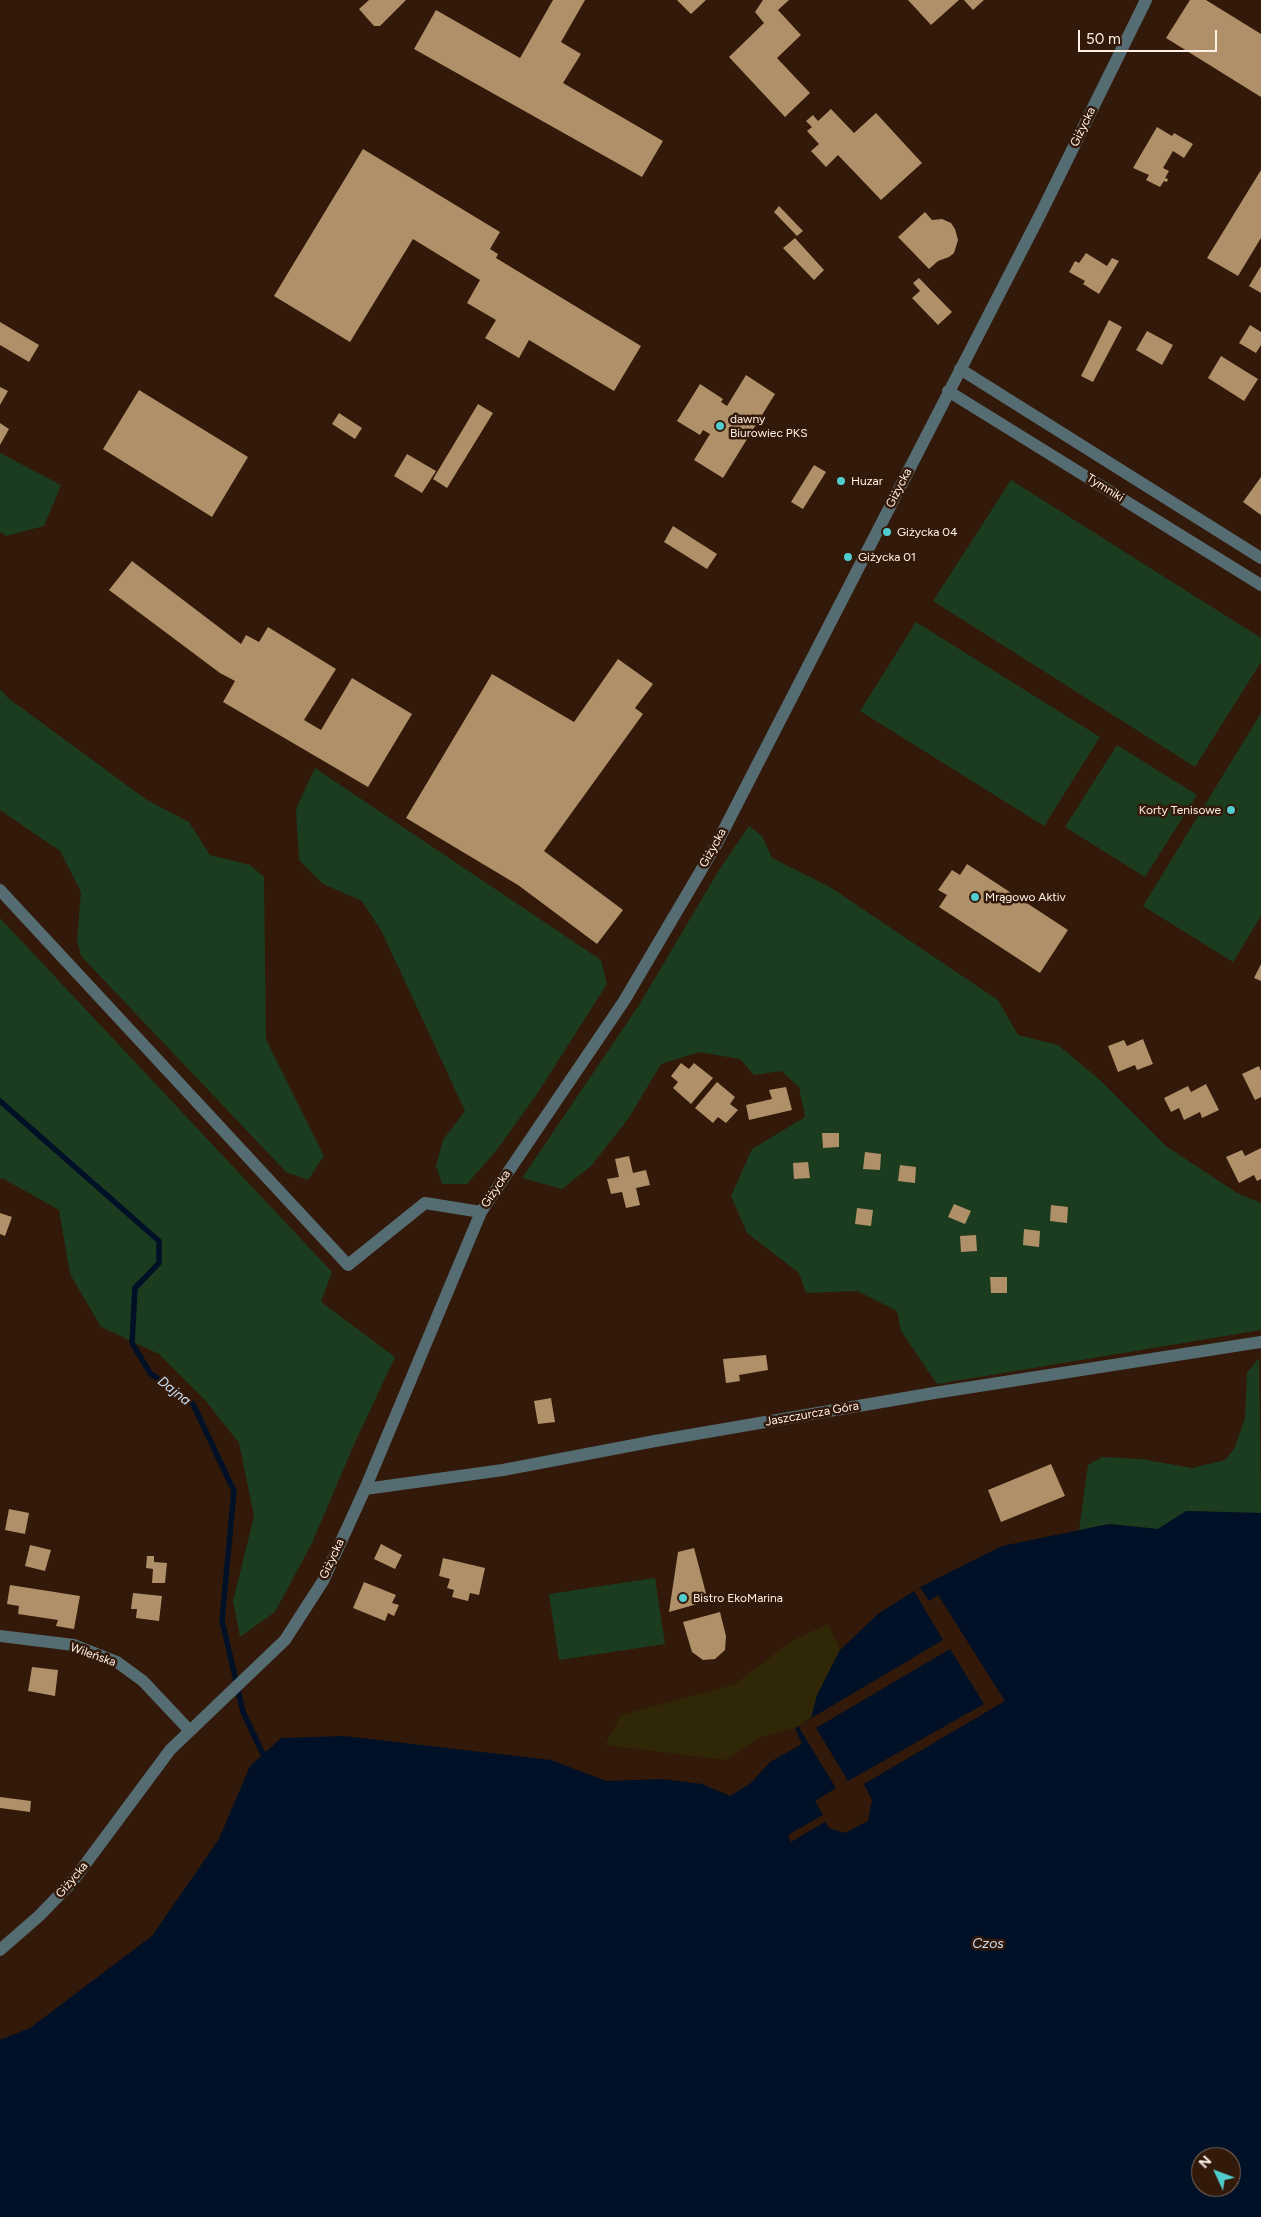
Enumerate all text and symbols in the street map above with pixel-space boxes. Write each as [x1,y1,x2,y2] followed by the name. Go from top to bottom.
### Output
[1081,20,1220,52] scale bar
[1086,30,1121,48] text: 50 m
[1067,105,1099,149] street label: Giżycka
[730,412,808,440] place label: dawny Biurowiec PKS
[714,420,726,432] marker: dawny Biurowiec PKS
[883,466,915,510] street label: Giżycka
[1084,471,1126,505] street label: Tymniki
[851,474,883,488] place label: Huzar
[835,475,847,487] marker: Huzar
[897,525,957,539] place label: Giżycka 04
[881,526,893,538] marker: Giżycka 04
[858,550,916,564] place label: Giżycka 01
[842,551,854,563] marker: Giżycka 01
[1139,803,1221,817] place label: Korty Tenisowe
[1225,804,1237,816] marker: Korty Tenisowe
[696,826,730,870] street label: Giżycka
[985,890,1066,904] place label: Mrągowo Aktiv
[969,891,981,903] marker: Mrągowo Aktiv
[478,1167,514,1211] street label: Giżycka
[154,1373,194,1409] water label: Dajna
[764,1399,860,1429] street label: Jaszczurcza Góra
[317,1537,347,1581] street label: Giżycka
[693,1591,783,1605] place label: Bistro EkoMarina
[677,1592,689,1604] marker: Bistro EkoMarina
[68,1640,118,1670] street label: Wileńska
[53,1859,91,1901] street label: Giżycka
[972,1936,1004,1952] water label: Czos
[1191,2147,1241,2197] north arrow
[1195,2152,1215,2172] text: N

